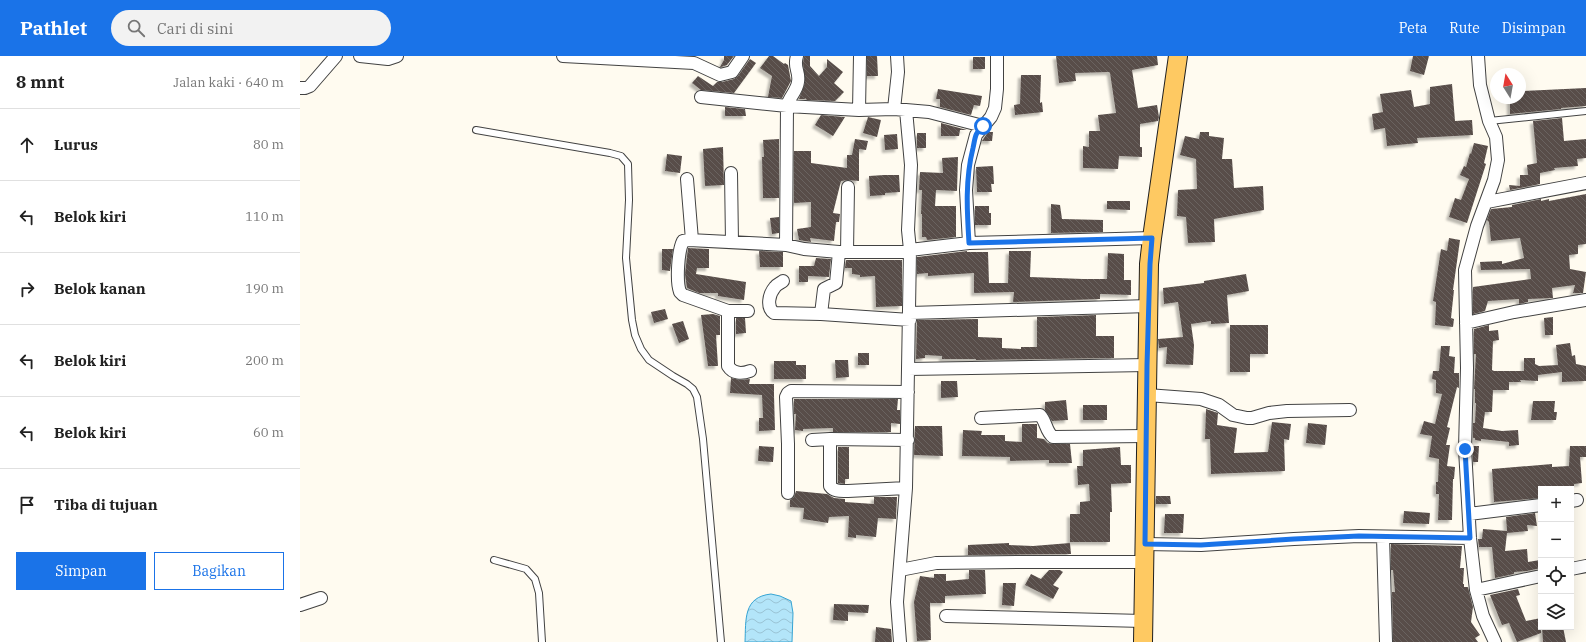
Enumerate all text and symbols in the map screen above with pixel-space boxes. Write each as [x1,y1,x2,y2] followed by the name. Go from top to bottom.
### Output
[111,10,391,46] search box
[20,16,87,40] text: Pathlet
[125,17,147,39] icon: search
[157,19,233,38] text: Cari di sini
[1399,19,1427,37] text: Peta
[1449,19,1480,37] text: Rute
[1502,19,1566,37] text: Disimpan
[1490,68,1526,104] north arrow
[16,71,64,93] text: 8 mnt
[173,74,284,91] text: Jalan kaki · 640 m
[974,117,992,135] route start
[16,134,38,156] icon: ahead
[54,135,98,154] text: Lurus
[253,136,284,153] text: 80 m
[16,206,38,228] icon: left
[54,207,126,226] text: Belok kiri
[245,208,284,225] text: 110 m
[16,278,38,300] icon: right
[54,279,146,298] text: Belok kanan
[245,280,284,297] text: 190 m
[16,350,38,372] icon: left
[54,351,126,370] text: Belok kiri
[245,352,284,369] text: 200 m
[16,422,38,444] icon: left
[54,423,126,442] text: Belok kiri
[253,424,284,441] text: 60 m
[1456,440,1474,458] route end
[1538,486,1574,630] map controls
[1538,486,1574,522] button: +
[16,494,38,516] icon: arrive
[54,495,158,514] text: Tiba di tujuan
[1538,522,1574,558] button: −
[16,552,146,590] button: Simpan
[154,552,284,590] button: Bagikan
[1538,558,1574,594] button: locate
[1538,594,1574,630] button: layers

